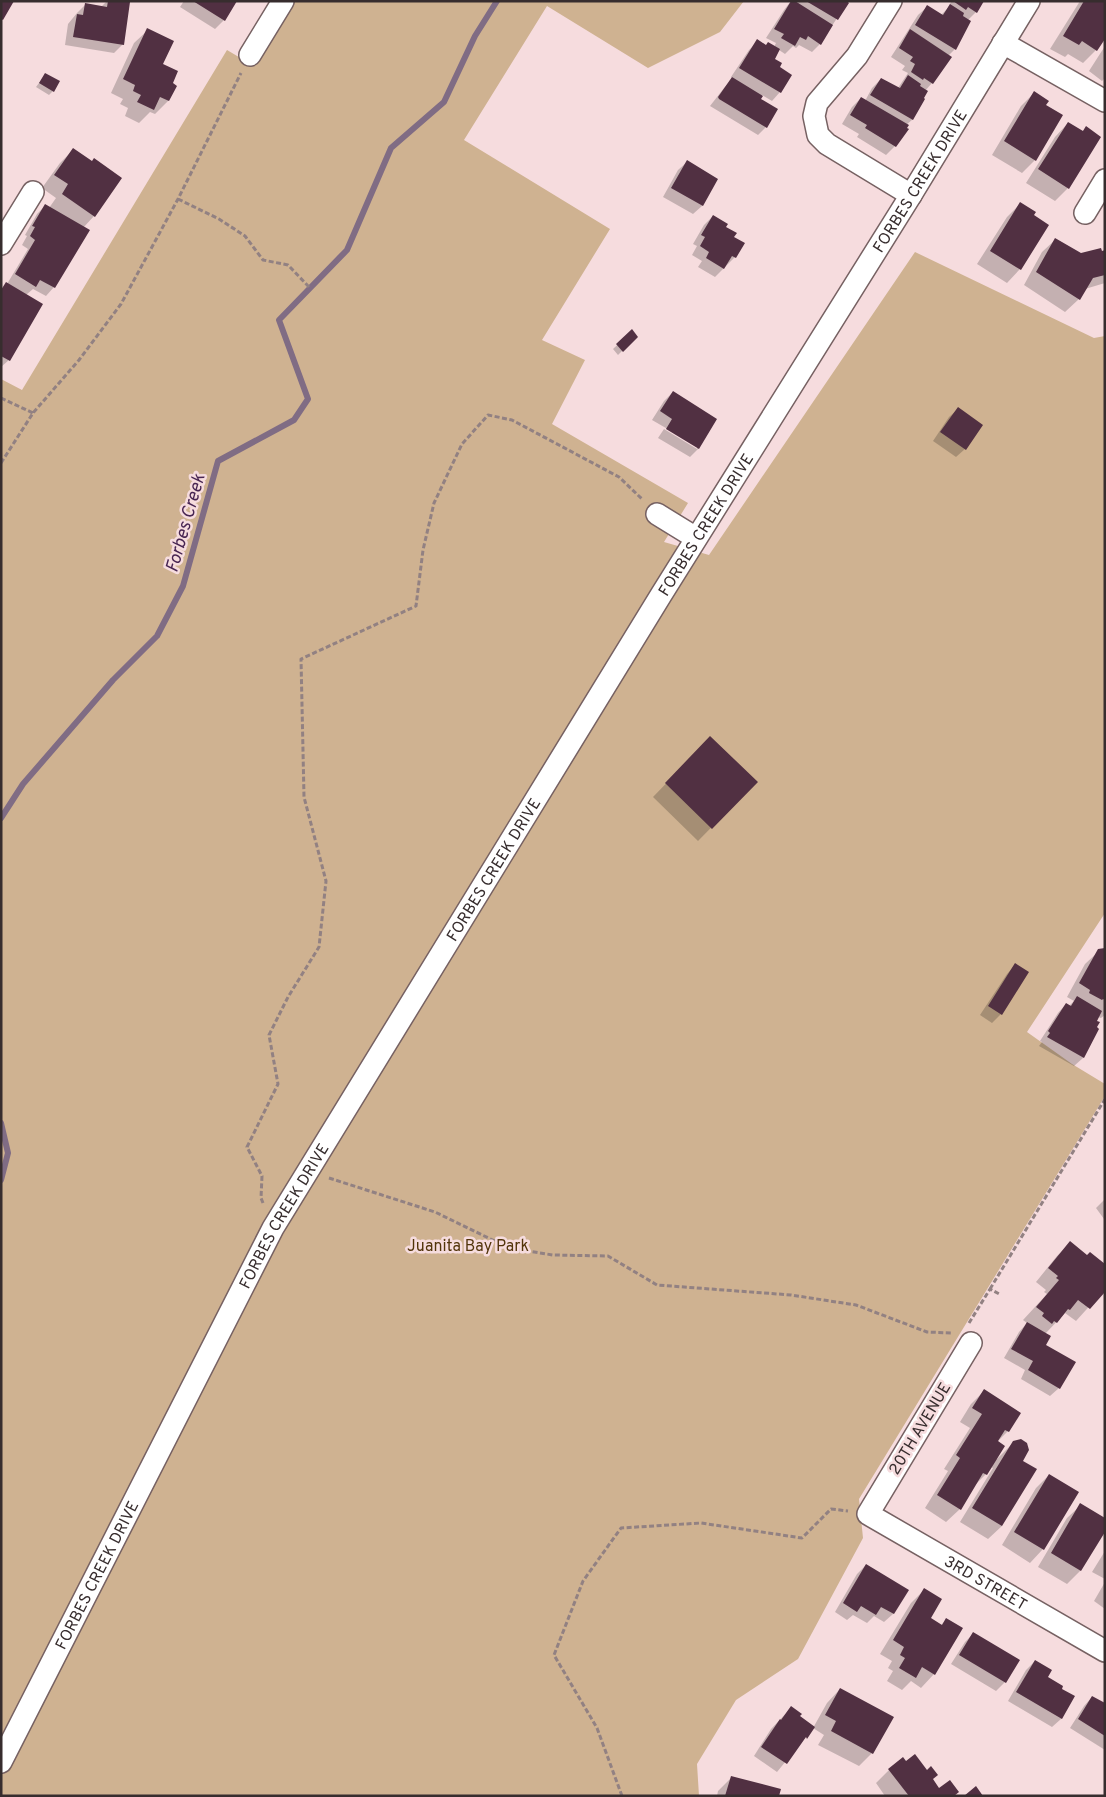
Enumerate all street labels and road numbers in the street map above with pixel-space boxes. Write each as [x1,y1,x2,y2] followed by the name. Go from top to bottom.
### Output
[869,106,973,257] street label: FORBES CREEK DRIVE
[655,450,759,600] street label: FORBES CREEK DRIVE
[443,795,546,946] street label: FORBES CREEK DRIVE
[236,1140,334,1293] street label: FORBES CREEK DRIVE
[885,1379,956,1479] street label: 20TH AVENUE
[52,1498,144,1654] street label: FORBES CREEK DRIVE
[940,1552,1030,1616] street label: 3RD STREET

